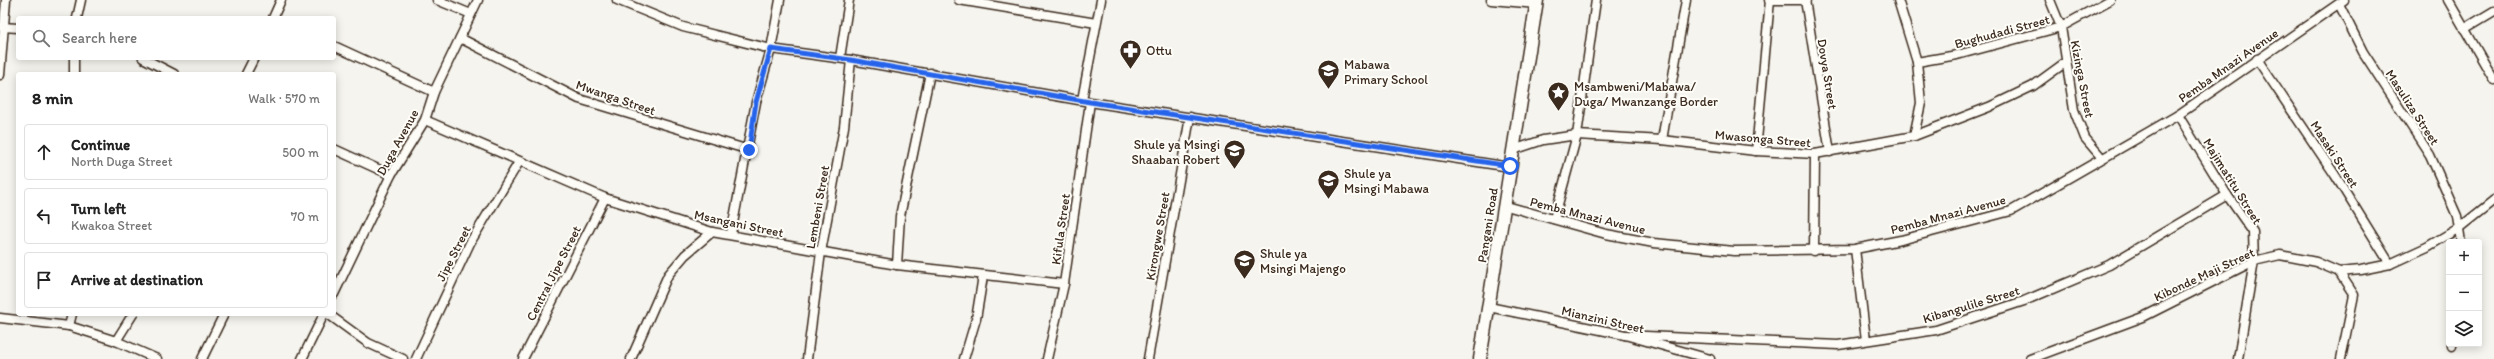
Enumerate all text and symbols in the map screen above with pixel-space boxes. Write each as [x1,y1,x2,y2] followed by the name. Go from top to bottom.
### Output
[1953,12,2051,51] street label: Bughudadi Street
[16,16,336,60] search box
[2175,25,2281,106] street label: Pemba Mnazi Avenue
[30,27,52,49] icon: search
[62,29,137,47] text: Search here
[1118,37,1144,70] pharmacy icon: Ottu
[1815,38,1841,111] street label: Dovya Street
[2068,39,2097,119] street label: Kizinga Street
[1146,43,1172,58] place label: Ottu
[1344,57,1428,87] place label: Mabawa Primary School
[1315,58,1341,91] school or university icon: Mabawa Primary School
[2383,67,2443,148] street label: Masuliza Street
[574,77,658,118] street label: Mwanga Street
[1574,79,1718,109] place label: Msambweni/Mabawa/ Duga/ Mwanzange Border
[1545,80,1571,113] place icon: Msambweni/Mabawa/ Duga/ Mwanzange Border
[32,88,73,108] text: 8 min
[248,91,320,106] text: Walk · 570 m
[373,107,422,178] street label: Duga Avenue
[2307,118,2362,191] street label: Masaki Street
[1714,127,1812,150] street label: Mwasonga Street
[2200,135,2265,227] street label: Majimatitu Street
[71,136,130,154] text: Continue
[1132,137,1220,167] place label: Shule ya Msingi Shaaban Robert
[1222,138,1248,171] school or university icon: Shule ya Msingi Shaaban Robert
[33,141,55,163] icon: ahead
[740,141,758,159] route end
[282,145,319,160] text: 500 m
[71,154,173,169] text: North Duga Street
[1501,157,1519,175] route start
[803,164,832,250] street label: Lembeni Street
[1344,166,1430,196] place label: Shule ya Msingi Mabawa
[1316,167,1342,200] school or university icon: Shule ya Msingi Mabawa
[1474,187,1501,264] street label: Pangani Road
[1142,191,1173,282] street label: Kirongwe Street
[1048,192,1073,266] street label: Kifula Street
[1889,192,2007,237] street label: Pemba Mnazi Avenue
[1529,194,1647,237] street label: Pemba Mnazi Avenue
[71,200,126,218] text: Turn left
[33,205,55,227] icon: left
[693,207,785,240] street label: Msangani Street
[291,209,319,224] text: 70 m
[71,218,152,233] text: Kwakoa Street
[433,223,474,284] street label: Jipe Street
[523,223,584,323] street label: Central Jipe Street
[2446,239,2482,347] map controls
[2446,239,2482,275] button: +
[2151,245,2257,304] street label: Kibonde Maji Street
[1260,246,1346,276] place label: Shule ya Msingi Majengo
[1231,247,1257,280] school or university icon: Shule ya Msingi Majengo
[33,269,55,291] icon: arrive
[71,271,203,289] text: Arrive at destination
[2446,275,2482,311] button: −
[1921,283,2021,326] street label: Kibangulile Street
[1560,303,1646,336] street label: Mianzini Street
[2446,311,2482,347] button: layers

